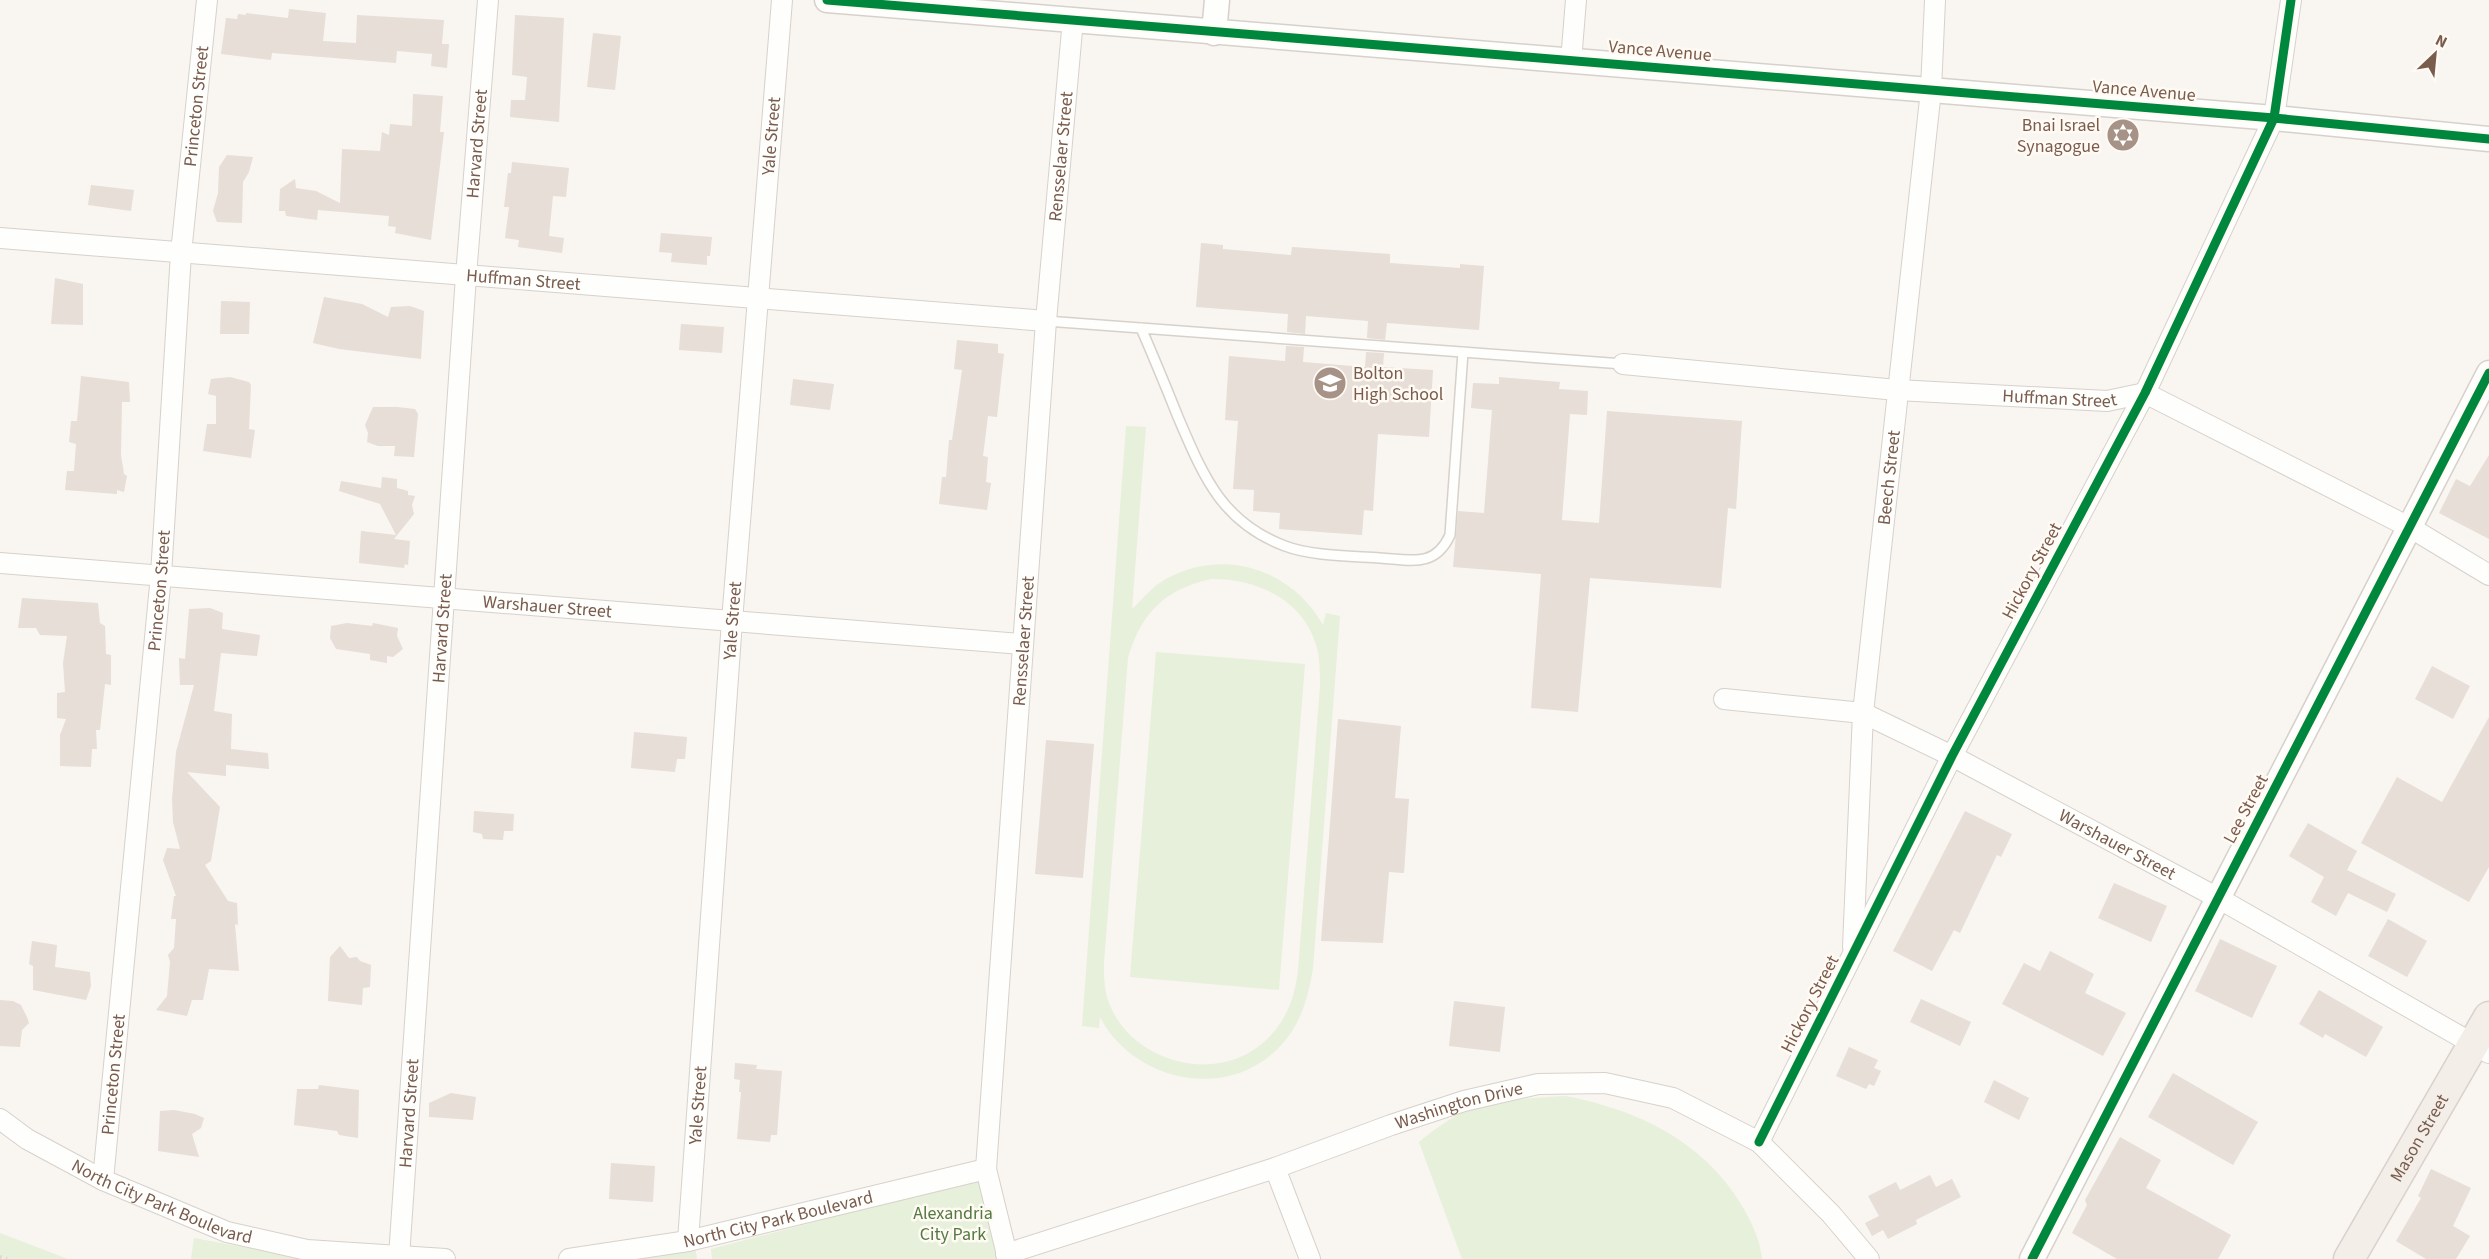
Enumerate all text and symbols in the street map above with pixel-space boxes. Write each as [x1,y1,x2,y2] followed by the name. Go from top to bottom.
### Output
[2405,24,2465,84] north arrow
[2432,29,2451,54] text: N
[1607,34,1713,68] street label: Vance Avenue
[177,44,215,168] street label: Princeton Street
[2091,74,2197,108] street label: Vance Avenue
[460,88,493,199] street label: Harvard Street
[1042,90,1079,223] street label: Rensselaer Street
[755,96,787,177] street label: Yale Street
[2017,113,2100,159] place label: Bnai Israel Synagogue
[2105,117,2141,153] synagogue icon: Bnai Israel Synagogue
[465,263,581,297] street label: Huffman Street
[1353,361,1443,407] place label: Bolton High School
[1312,365,1348,401] school or university icon: Bolton High School
[2002,383,2119,414] street label: Huffman Street
[1871,429,1906,526] street label: Beech Street
[1996,518,2068,624] street label: Hickory Street
[141,529,176,652] street label: Princeton Street
[426,573,458,684] street label: Harvard Street
[1006,575,1040,707] street label: Rensselaer Street
[717,580,748,662] street label: Yale Street
[482,589,613,624] street label: Warshauer Street
[2217,770,2275,848] street label: Lee Street
[2054,803,2180,886] street label: Warshauer Street
[1775,951,1845,1057] street label: Hickory Street
[95,1013,131,1136] street label: Princeton Street
[393,1058,425,1169] street label: Harvard Street
[682,1065,713,1146] street label: Yale Street
[1392,1075,1525,1135] street label: Washington Drive
[2384,1089,2454,1187] street label: Mason Street
[67,1153,255,1250] street label: North City Park Boulevard
[681,1184,875,1254] street label: North City Park Boulevard
[913,1201,993,1247] park label: Alexandria City Park

